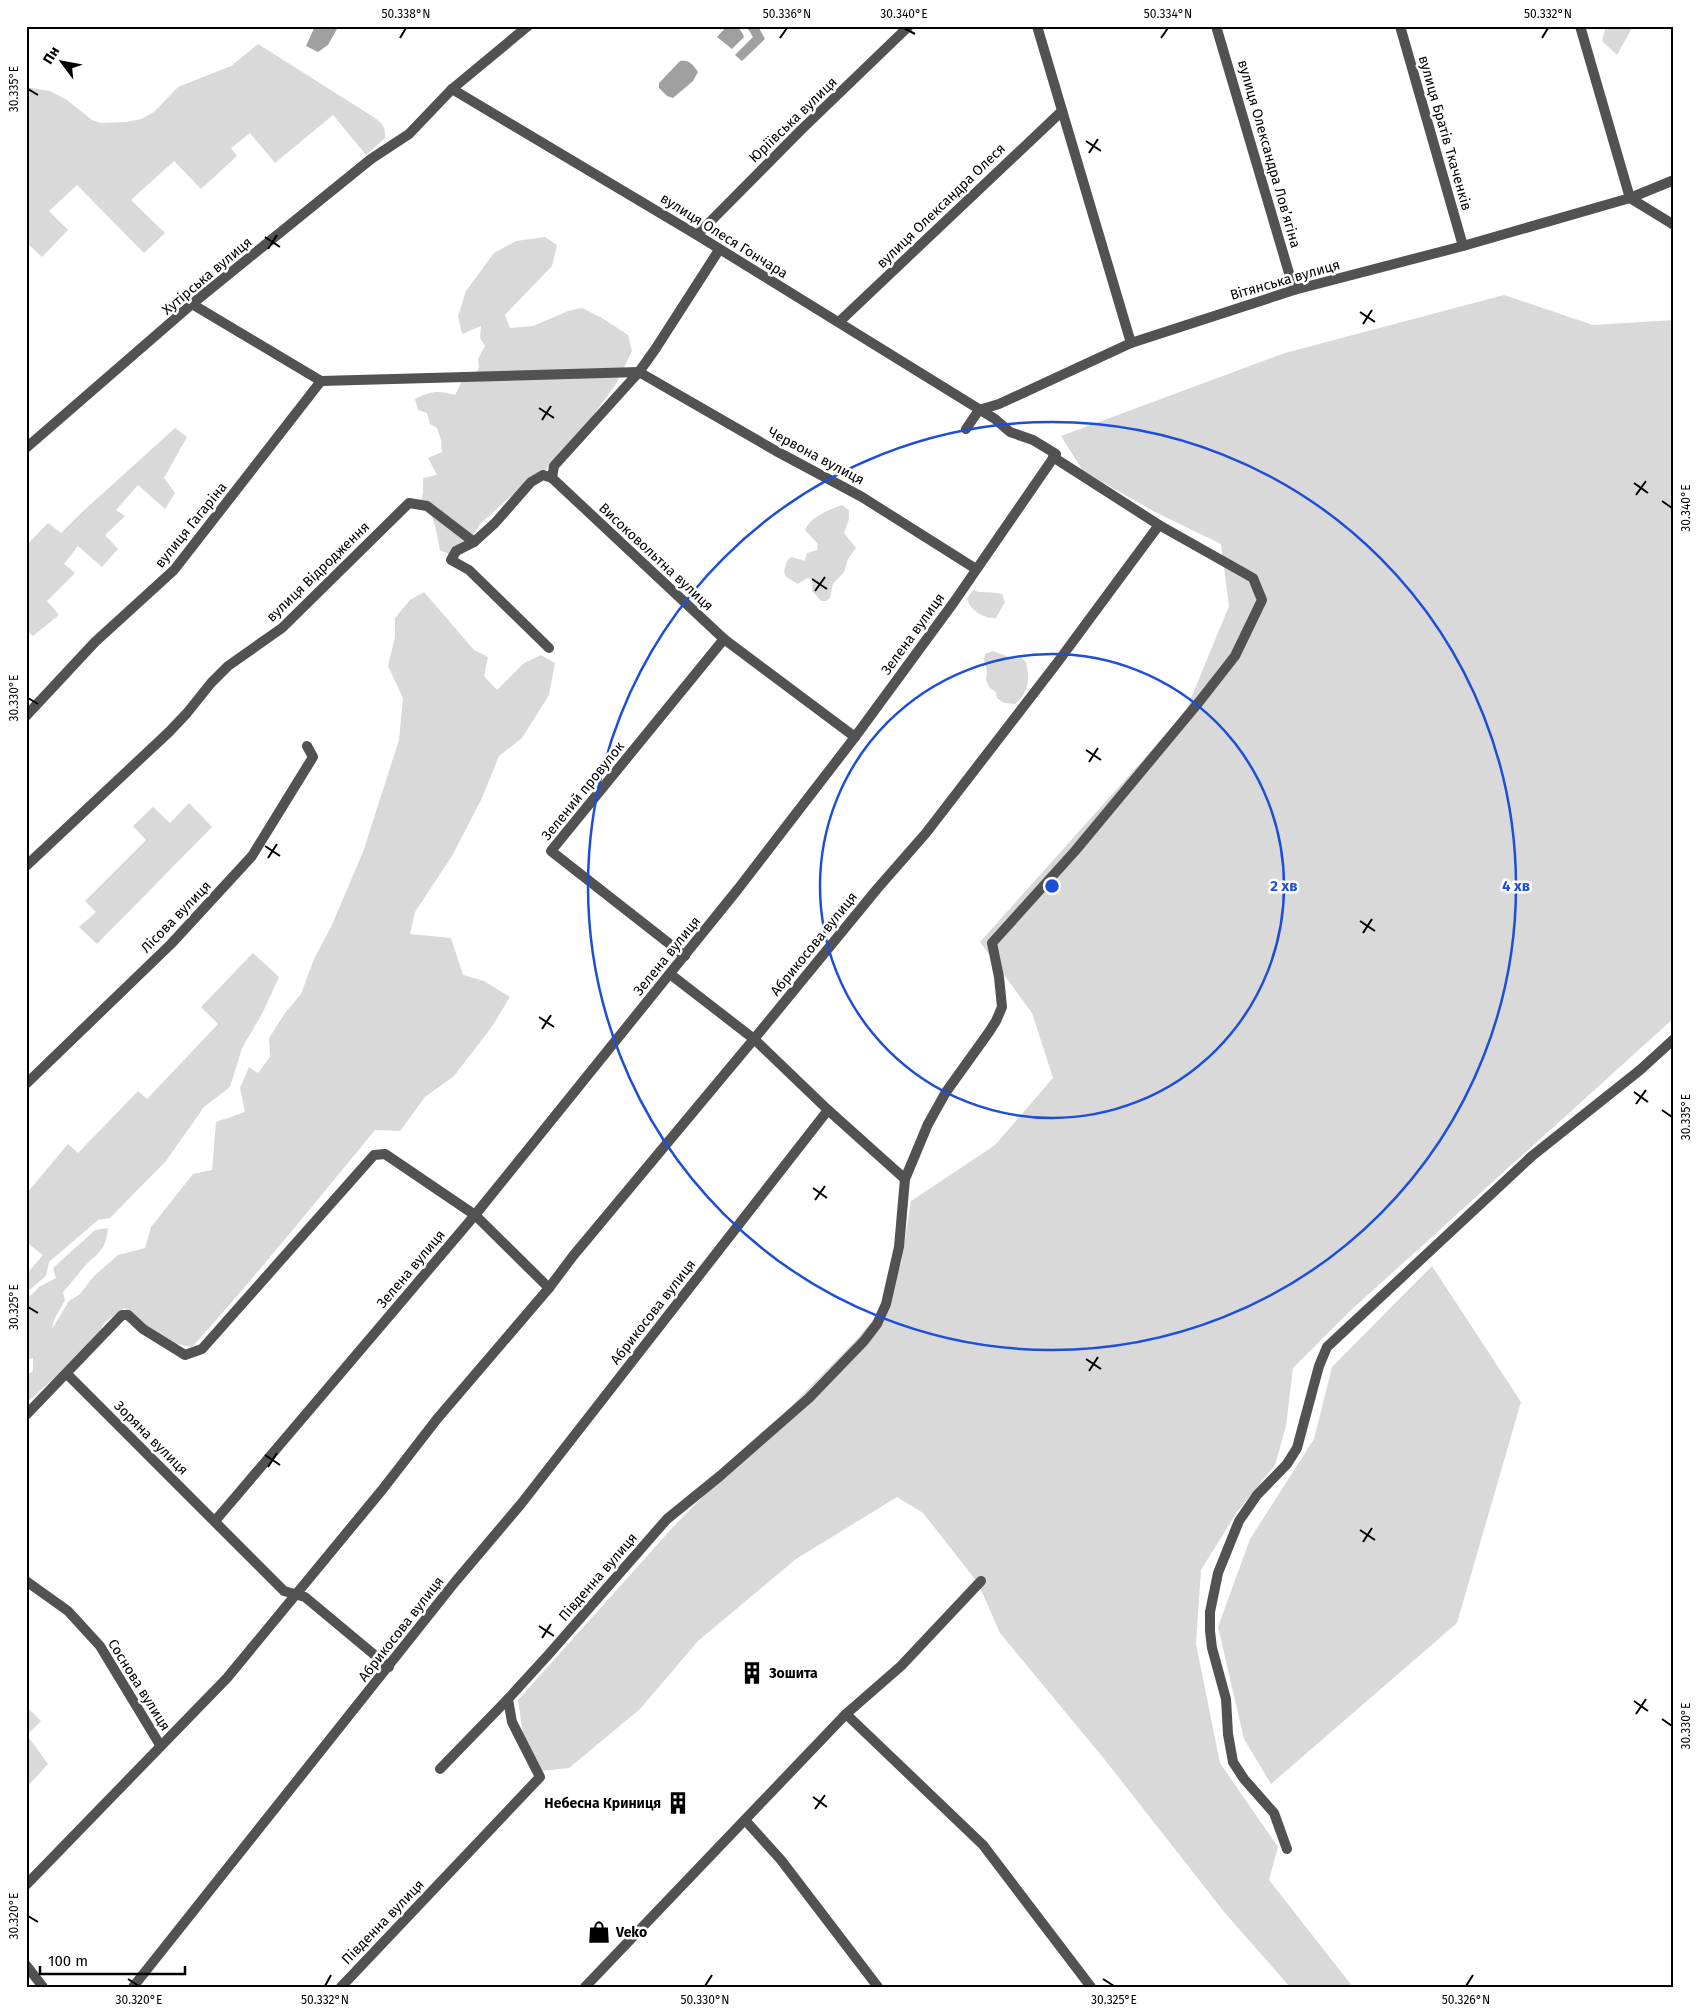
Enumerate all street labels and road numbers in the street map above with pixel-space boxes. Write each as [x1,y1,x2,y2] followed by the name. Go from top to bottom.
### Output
[1415,54,1475,212] street label: вулиця Братів Ткаченків
[1234,58,1304,250] street label: вулиця Олександра Ловʼягіна
[745,74,841,166] street label: Юріївська вулиця
[873,140,1009,272] street label: вулиця Олександра Олеся
[657,190,791,282] street label: вулиця Олеся Гончара
[159,233,255,319] street label: Хутірська вулиця
[1228,256,1342,304] street label: Вітянська вулиця
[765,423,867,489] street label: Червона вулиця
[151,479,231,571] street label: вулиця Гагаріна
[595,500,717,614] street label: Високовольтна вулиця
[263,518,373,626] street label: вулиця Відродження
[878,590,948,678] street label: Зелена вулиця
[538,738,628,844] street label: Зелений провулок
[137,877,215,957] street label: Лісова вулиця
[767,889,861,999] street label: Абрикосова вулиця
[630,913,704,999] street label: Зелена вулиця
[373,1226,449,1312] street label: Зелена вулиця
[607,1256,699,1368] street label: Абрикосова вулиця
[110,1397,192,1479] street label: Зоряна вулиця
[555,1529,641,1625] street label: Південна вулиця
[355,1573,447,1685] street label: Абрикосова вулиця
[104,1636,174,1734] street label: Соснова вулиця
[338,1876,428,1968] street label: Південна вулиця

